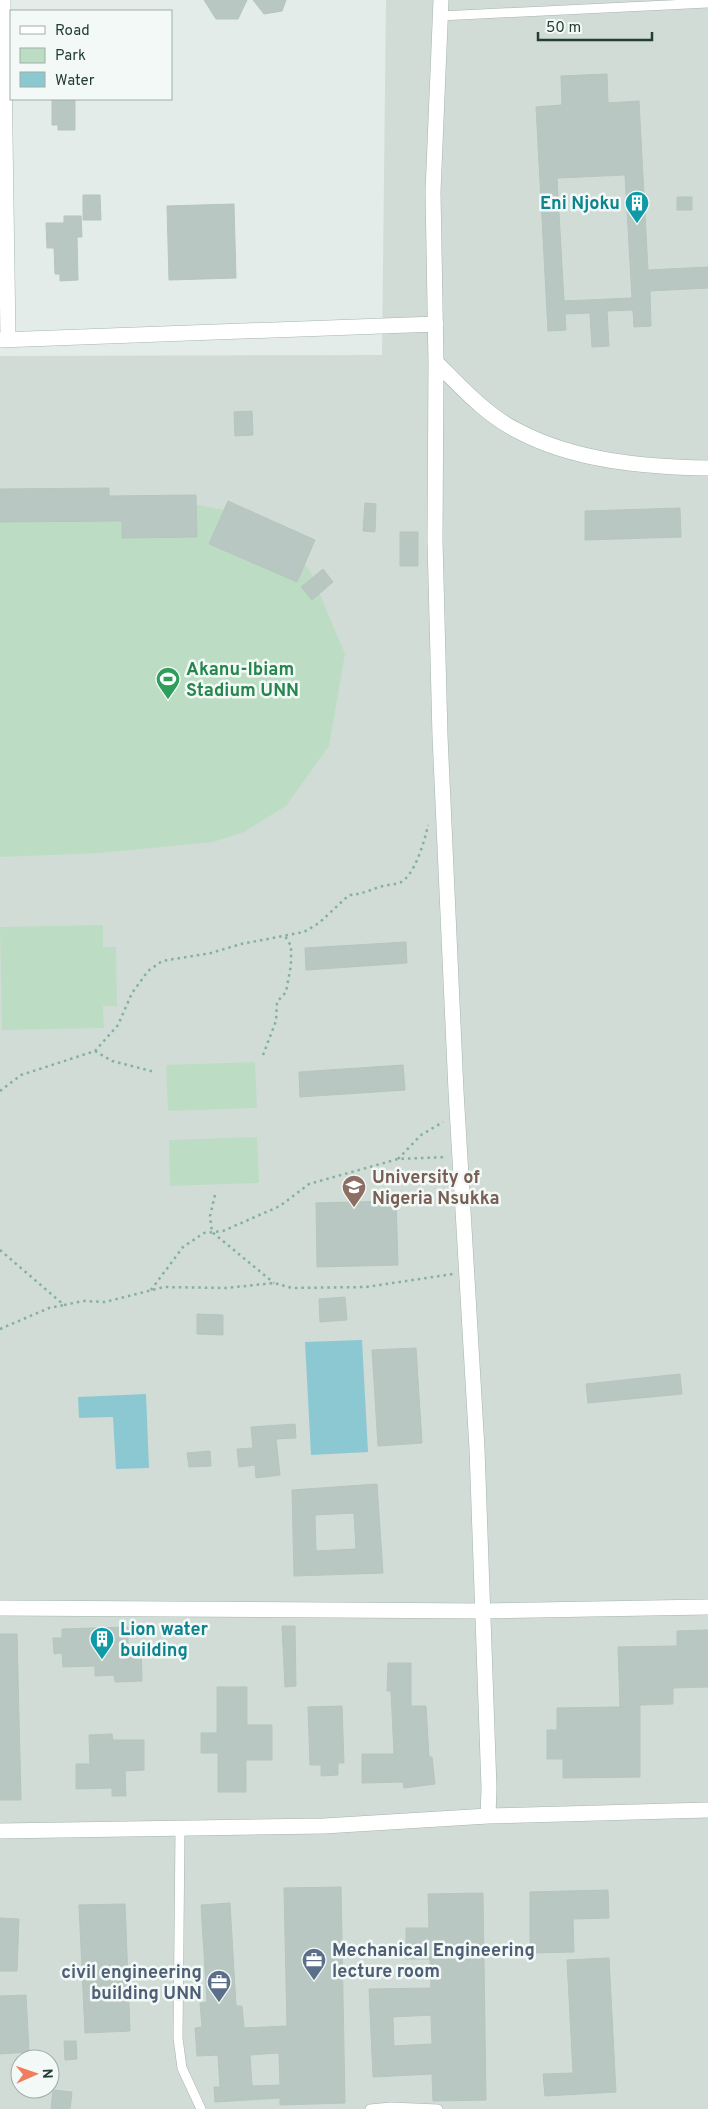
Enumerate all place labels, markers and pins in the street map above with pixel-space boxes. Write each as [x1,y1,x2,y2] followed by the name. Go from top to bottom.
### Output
[624,190,650,224] building icon: Eni Njoku
[540,193,620,216] place label: Eni Njoku
[186,659,299,703] place label: Akanu-Ibiam Stadium UNN
[155,666,181,700] sports icon: Akanu-Ibiam Stadium UNN
[372,1167,500,1211] place label: University of Nigeria Nsukka
[341,1174,367,1208] school or university icon: University of Nigeria Nsukka
[120,1619,209,1663] place label: Lion water building
[89,1626,115,1660] building icon: Lion water building
[332,1940,535,1984] place label: Mechanical Engineering lecture room
[301,1947,327,1981] office icon: Mechanical Engineering lecture room
[61,1962,202,2006] place label: civil engineering building UNN
[206,1969,232,2003] office icon: civil engineering building UNN

